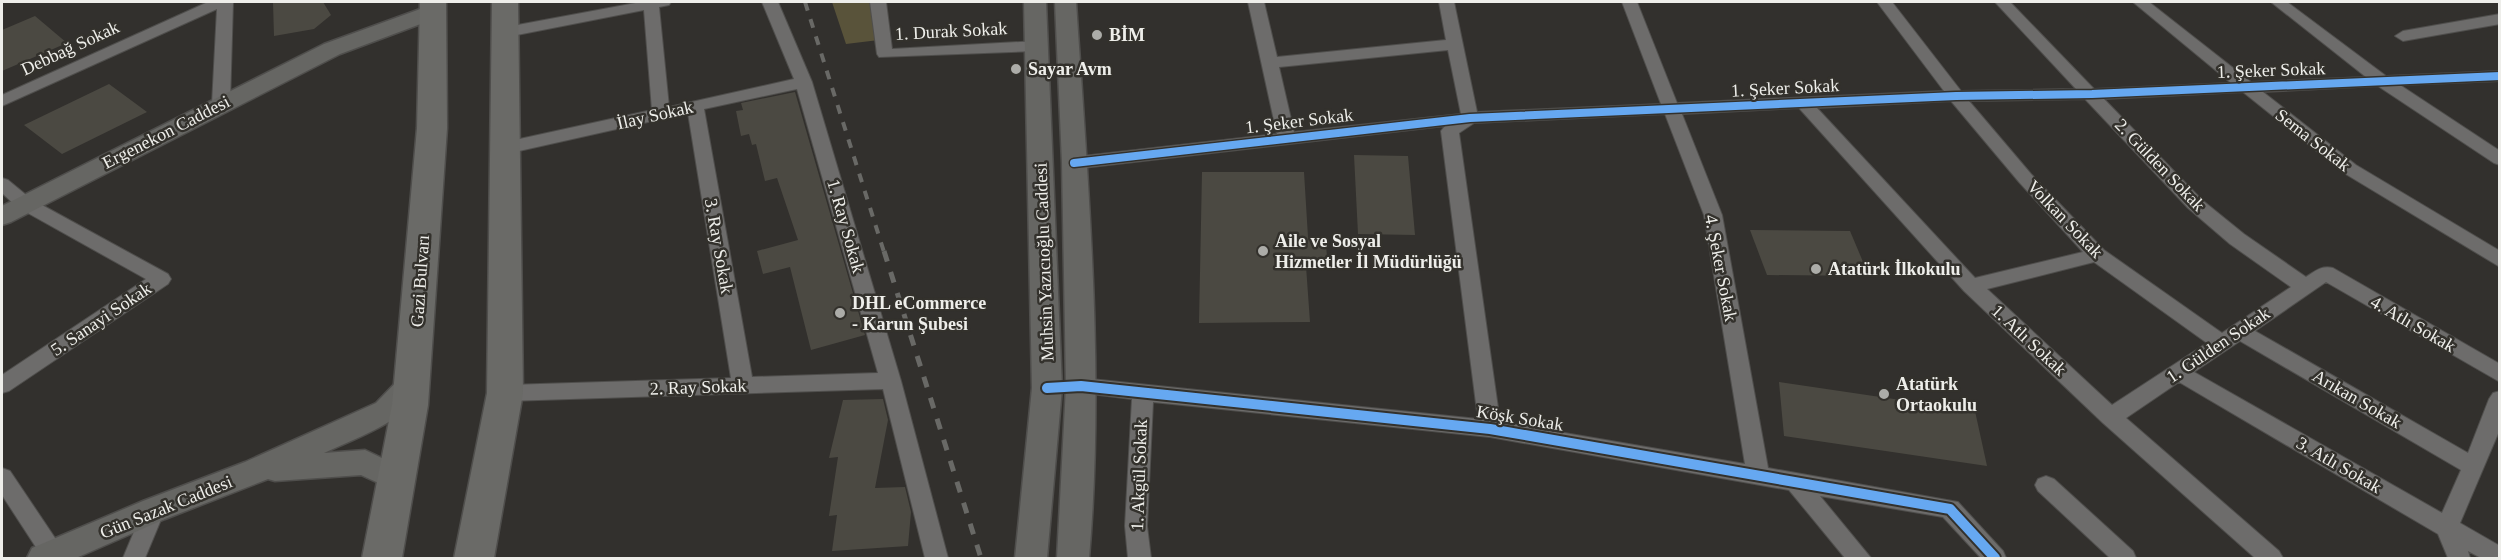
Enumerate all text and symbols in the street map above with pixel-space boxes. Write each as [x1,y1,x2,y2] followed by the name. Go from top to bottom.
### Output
[18,17,122,79] street label: Debbağ Sokak
[894,18,1008,44] street label: 1. Durak Sokak
[1109,25,1145,45] place label: BİM
[1090,28,1104,42] marker: BİM
[2216,58,2326,82] street label: 1. Şeker Sokak
[1028,59,1112,79] place label: Sayar Avm
[1009,62,1023,76] marker: Sayar Avm
[1730,75,1840,101] street label: 1. Şeker Sokak
[99,91,233,173] street label: Ergenekon Caddesi
[615,97,695,133] street label: İlay Sokak
[1244,104,1354,138] street label: 1. Şeker Sokak
[2272,105,2354,175] street label: Sema Sokak
[2111,115,2209,215] street label: 2. Gülden Sokak
[1031,162,1057,362] street label: Muhsin Yazıcıoğlu Caddesi
[2023,176,2107,262] street label: Volkan Sokak
[823,177,869,275] street label: 1. Ray Sokak
[701,197,737,295] street label: 3. Ray Sokak
[1701,213,1741,323] street label: 4. Şeker Sokak
[1275,231,1462,272] place label: Aile ve Sosyal Hizmetler İl Müdürlüğü
[407,234,433,328] street label: Gazi Bulvarı
[1256,244,1270,258] marker: Aile ve Sosyal Hizmetler İl Müdürlüğü
[1828,259,1961,279] place label: Atatürk İlkokulu
[1809,262,1823,276] marker: Atatürk İlkokulu
[47,278,155,360] street label: 5. Sanayi Sokak
[2367,292,2459,356] street label: 4. Atlı Sokak
[852,293,986,334] place label: DHL eCommerce - Karun Şubesi
[1988,300,2070,380] street label: 1. Atlı Sokak
[2162,303,2274,387] street label: 1. Gülden Sokak
[833,306,847,320] marker: DHL eCommerce - Karun Şubesi
[2309,365,2405,433] street label: Arıkan Sokak
[1896,374,1977,415] place label: Atatürk Ortaokulu
[649,375,747,399] street label: 2. Ray Sokak
[1877,387,1891,401] marker: Atatürk Ortaokulu
[1475,401,1565,435] street label: Köşk Sokak
[1127,419,1151,531] street label: 1. Akgül Sokak
[2293,433,2385,497] street label: 3. Atlı Sokak
[97,471,235,543] street label: Gün Sazak Caddesi

